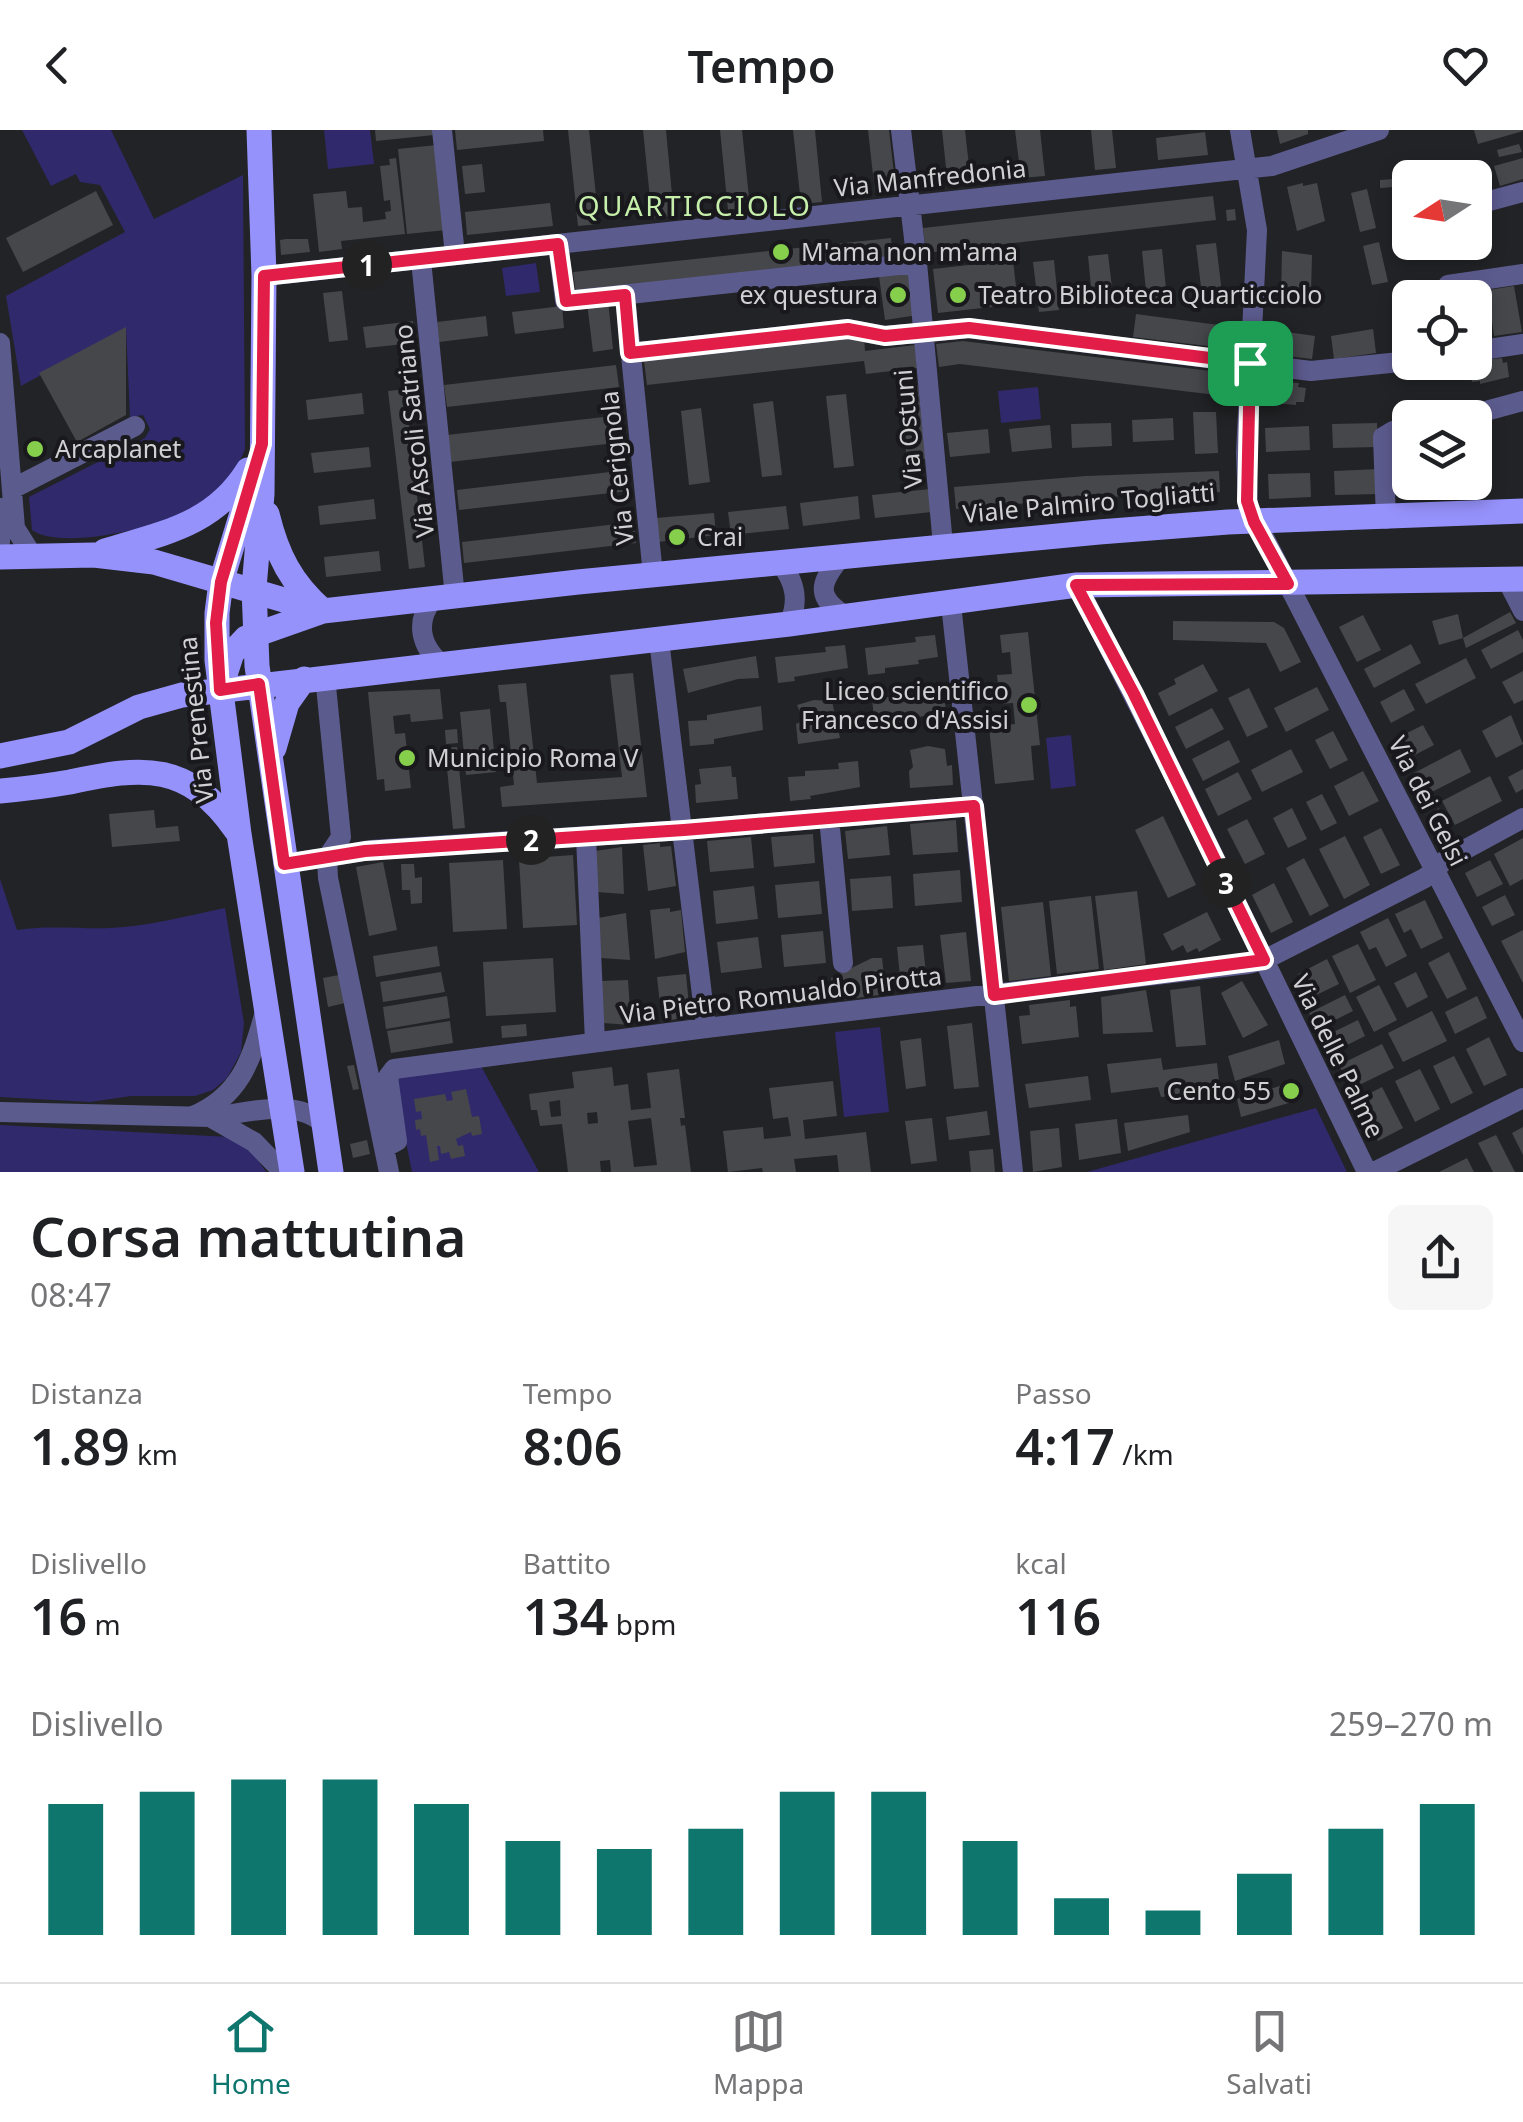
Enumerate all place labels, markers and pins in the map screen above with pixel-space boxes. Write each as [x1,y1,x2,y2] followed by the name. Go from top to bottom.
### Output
[801,234,1018,268] place label: M'ama non m'ama
[342,240,392,290] pin: 1
[770,241,792,263] marker: M'ama non m'ama
[739,277,878,311] place label: ex questura
[978,277,1322,311] place label: Teatro Biblioteca Quarticciolo
[887,284,909,306] marker: ex questura
[947,284,969,306] marker: Teatro Biblioteca Quarticciolo
[1208,321,1293,406] pin
[55,431,181,465] place label: Arcaplanet
[24,438,46,460] marker: Arcaplanet
[697,519,743,553] place label: Crai
[666,526,688,548] marker: Crai
[801,673,1009,736] place label: Liceo scientifico Francesco d'Assisi
[1018,694,1040,716] marker: Liceo scientifico Francesco d'Assisi
[427,740,639,774] place label: Municipio Roma V
[396,747,418,769] marker: Municipio Roma V
[506,815,556,865] pin: 2
[1201,858,1251,908] pin: 3
[1166,1073,1271,1107] place label: Cento 55
[1280,1080,1302,1102] marker: Cento 55

